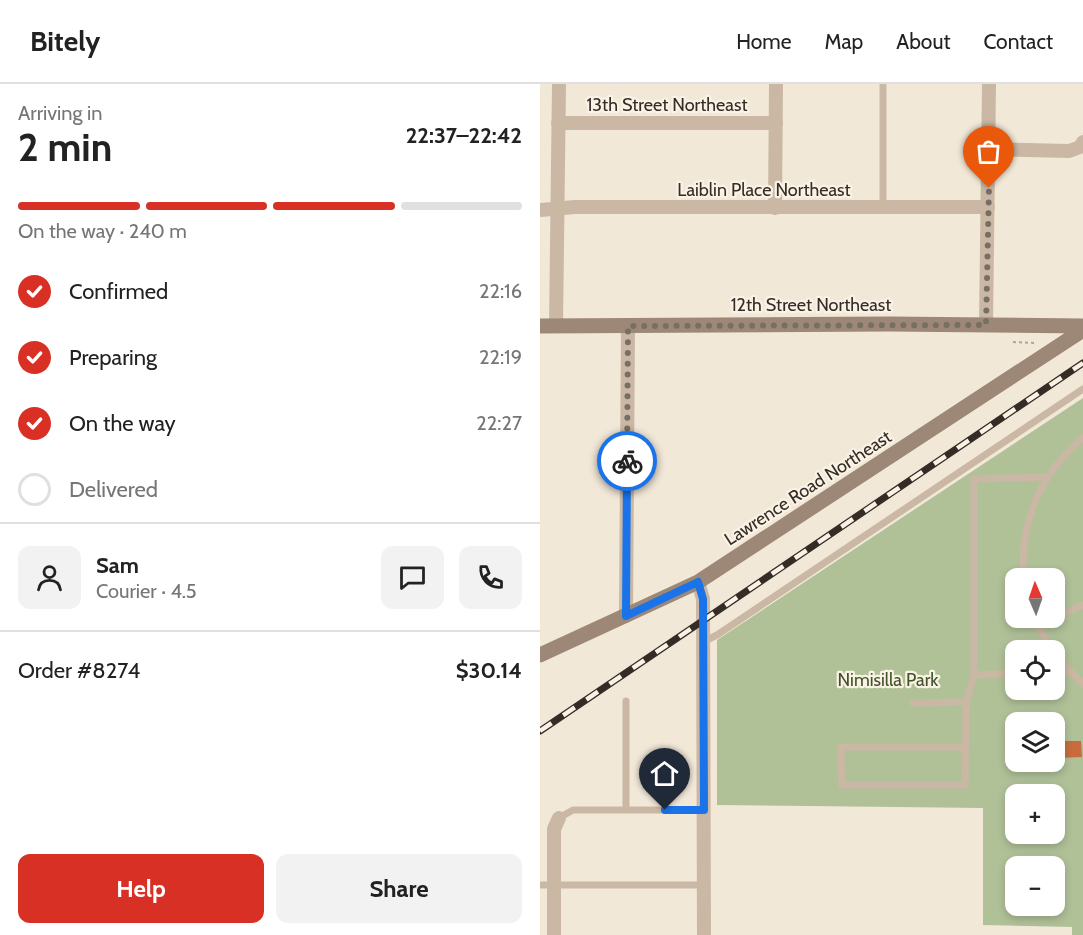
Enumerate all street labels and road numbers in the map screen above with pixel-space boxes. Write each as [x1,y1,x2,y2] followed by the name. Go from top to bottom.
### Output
[587,94,748,116] street label: 13th Street Northeast
[677,179,851,201] street label: Laiblin Place Northeast
[731,294,891,316] street label: 12th Street Northeast
[720,426,896,550] street label: Lawrence Road Northeast

